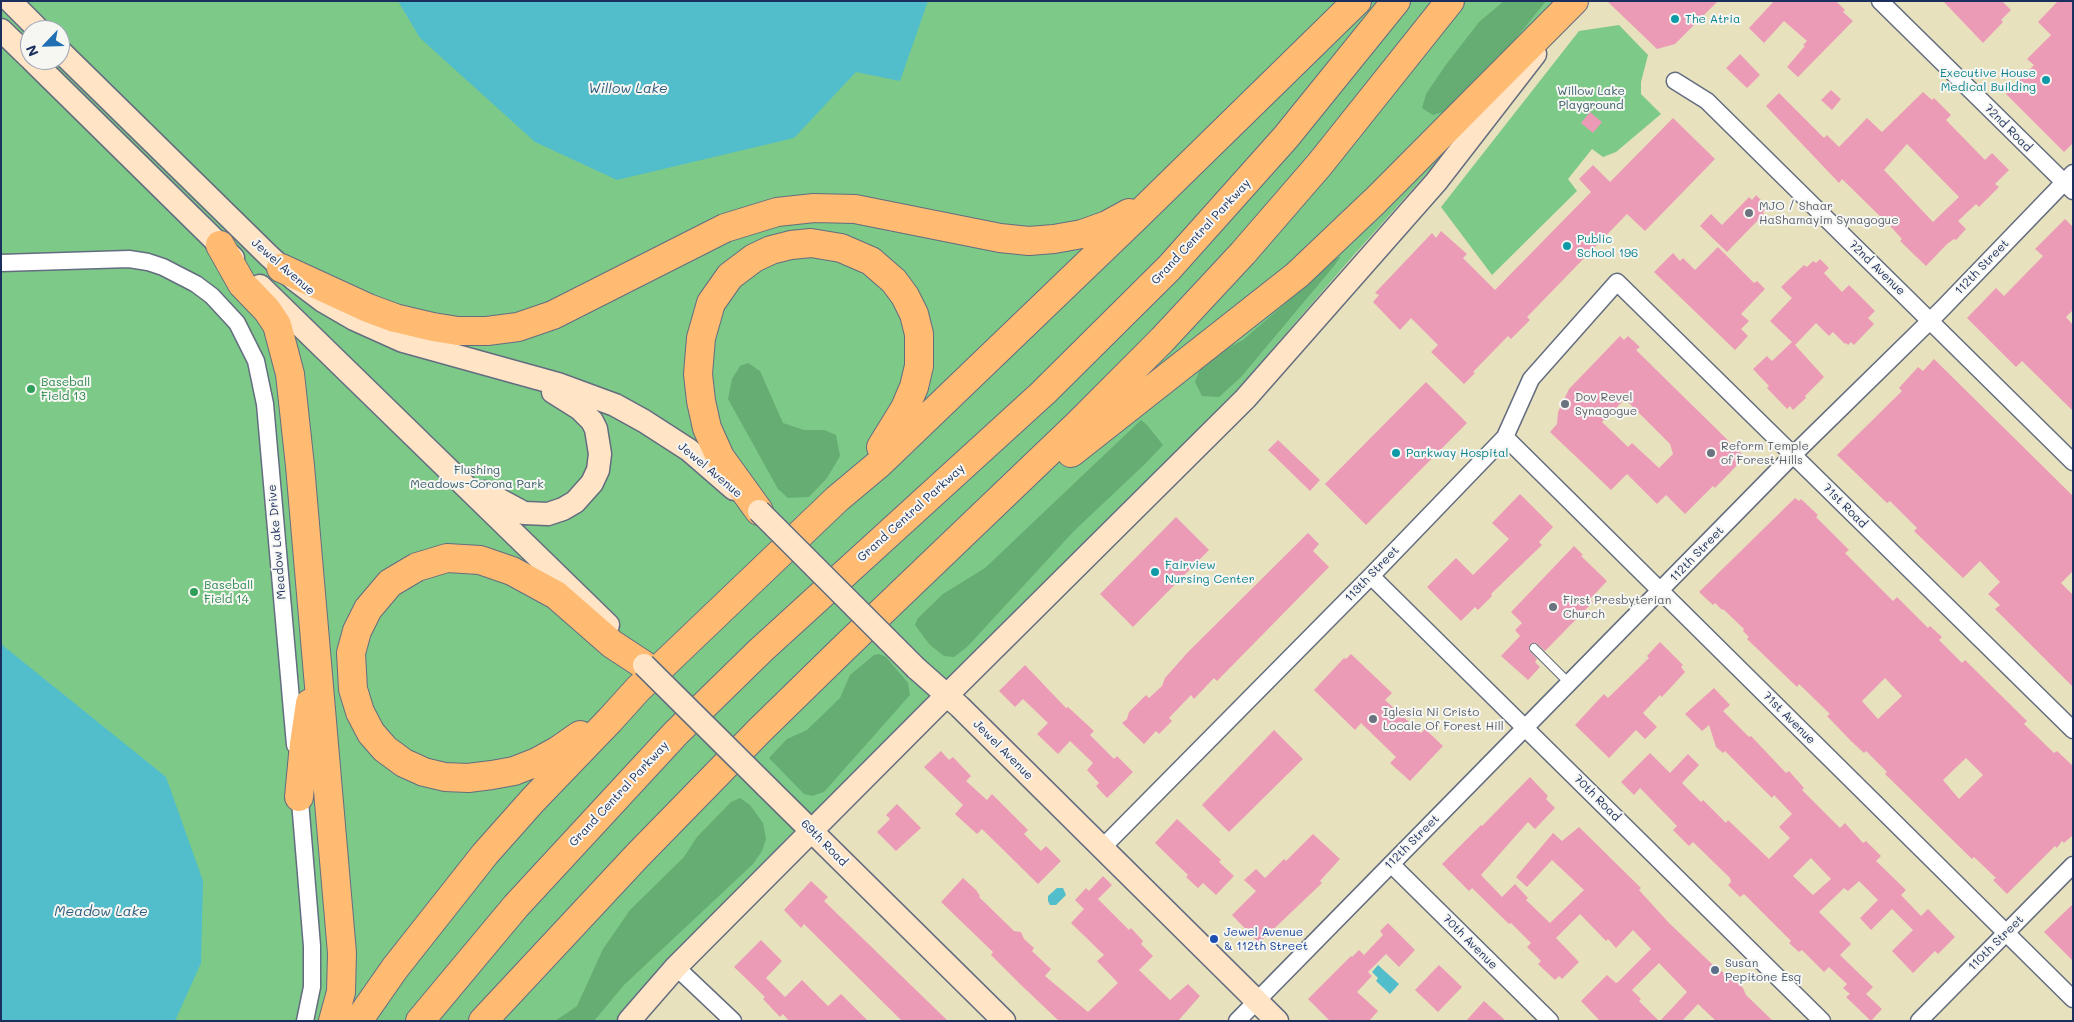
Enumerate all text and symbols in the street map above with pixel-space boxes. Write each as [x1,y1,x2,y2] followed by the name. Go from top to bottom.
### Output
[1685,12,1740,26] place label: The Atria
[1669,13,1681,25] marker: The Atria
[20,20,70,70] north arrow
[21,42,43,60] text: N
[1940,66,2036,94] place label: Executive House Medical Building
[2040,74,2052,86] marker: Executive House Medical Building
[588,81,668,97] water label: Willow Lake
[1557,84,1625,112] park label: Willow Lake Playground
[1981,101,2035,155] street label: 72nd Road
[1148,176,1254,288] street label: Grand Central Parkway
[1759,199,1899,227] place label: MJO / Shaar HaShamayim Synagogue
[1743,207,1755,219] marker: MJO / Shaar HaShamayim Synagogue
[1577,232,1638,260] place label: Public School 196
[248,236,318,298] street label: Jewel Avenue
[1952,236,2012,298] street label: 112th Street
[1846,237,1908,299] street label: 72nd Avenue
[1561,240,1573,252] marker: Public School 196
[41,375,90,403] place label: Baseball Field 13
[25,383,37,395] marker: Baseball Field 13
[1575,390,1637,418] place label: Dov Revel Synagogue
[1559,398,1571,410] marker: Dov Revel Synagogue
[675,439,745,501] street label: Jewel Avenue
[1721,439,1809,467] place label: Reform Temple of Forest Hills
[1406,446,1508,460] place label: Parkway Hospital
[1390,447,1402,459] marker: Parkway Hospital
[1705,447,1717,459] marker: Reform Temple of Forest Hills
[855,461,967,565] street label: Grand Central Parkway
[410,463,544,491] park label: Flushing Meadows-Corona Park
[1820,481,1870,531] street label: 71st Road
[265,484,289,600] street label: Meadow Lake Drive
[1667,523,1727,585] street label: 112th Street
[1342,543,1402,605] street label: 113th Street
[1165,558,1255,586] place label: Fairview Nursing Center
[1149,566,1161,578] marker: Fairview Nursing Center
[204,578,253,606] place label: Baseball Field 14
[188,586,200,598] marker: Baseball Field 14
[1563,593,1671,621] place label: First Presbyterian Church
[1547,601,1559,613] marker: First Presbyterian Church
[1760,689,1818,747] street label: 71st Avenue
[1383,705,1504,733] place label: Iglesia Ni Cristo Locale Of Forest Hill
[1367,713,1379,725] marker: Iglesia Ni Cristo Locale Of Forest Hill
[970,717,1036,783] street label: Jewel Avenue
[566,738,672,850] street label: Grand Central Parkway
[1571,772,1623,824] street label: 70th Road
[1382,812,1442,872] street label: 112th Street
[798,817,850,869] street label: 69th Road
[54,904,148,920] water label: Meadow Lake
[1440,912,1500,972] street label: 70th Avenue
[1965,912,2027,974] street label: 110th Street
[1224,925,1308,953] place label: Jewel Avenue & 112th Street
[1208,933,1220,945] marker: Jewel Avenue & 112th Street
[1725,956,1802,984] place label: Susan Pepitone Esq
[1709,964,1721,976] marker: Susan Pepitone Esq

